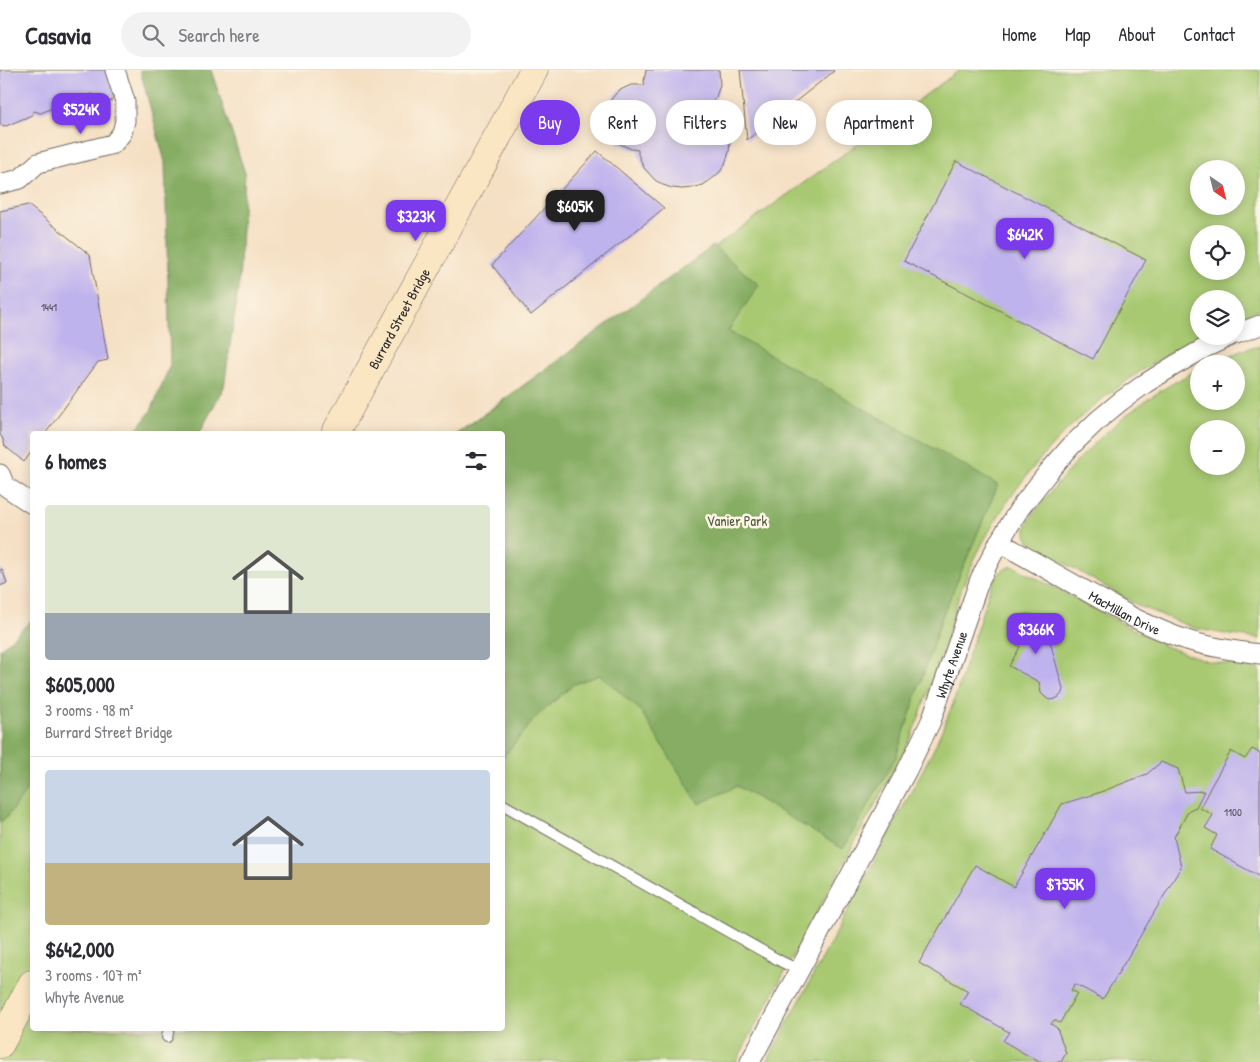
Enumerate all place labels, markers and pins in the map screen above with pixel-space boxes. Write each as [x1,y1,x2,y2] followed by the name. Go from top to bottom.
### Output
[46,92,116,135] pin: $524K
[540,190,610,232] pin: $605K
[381,200,451,242] pin: $323K
[990,218,1060,260] pin: $642K
[1001,612,1071,655] pin: $366K
[1030,868,1100,910] pin: $755K

